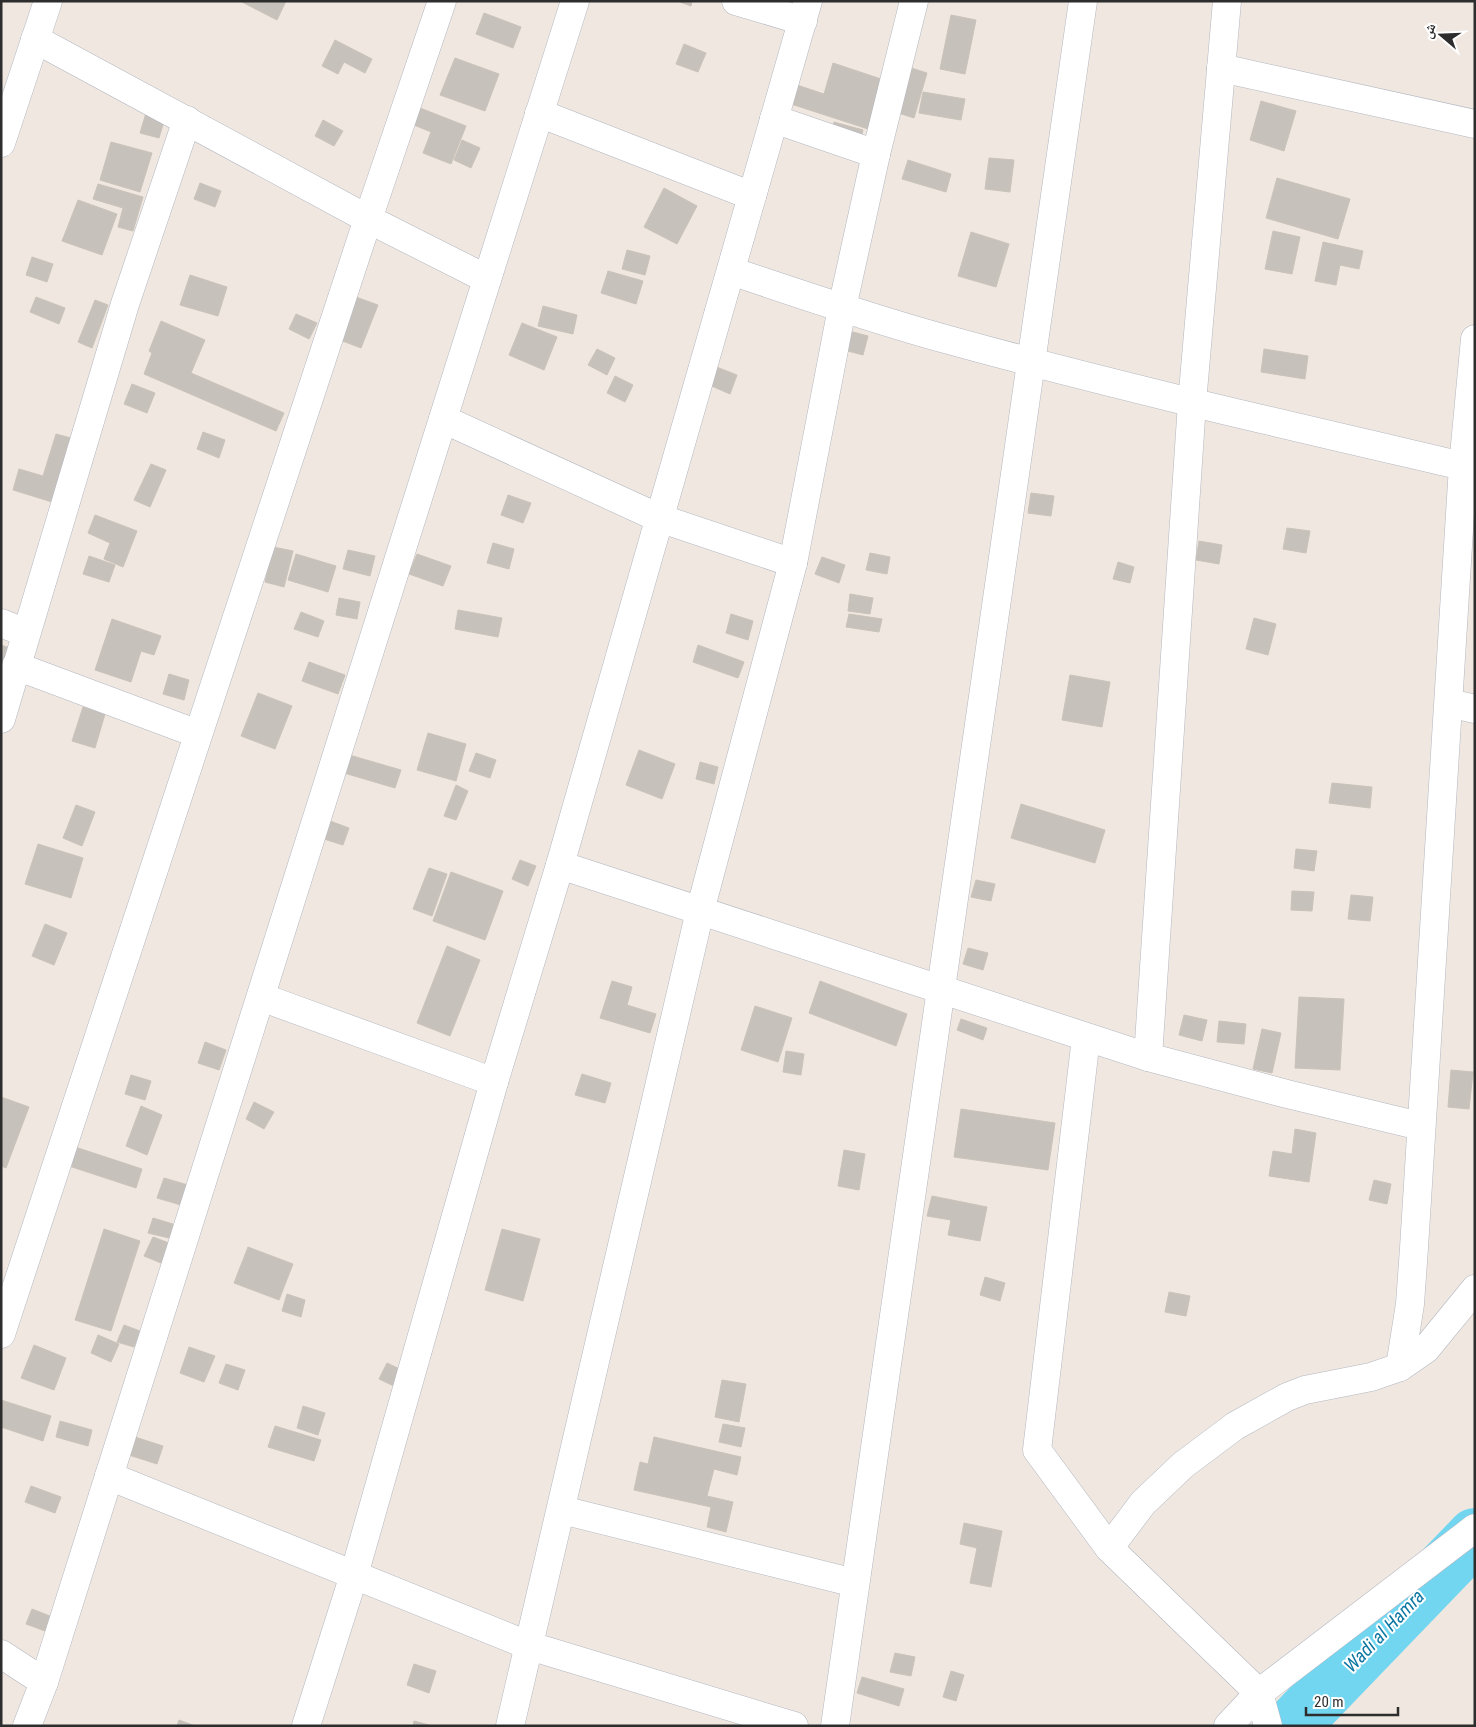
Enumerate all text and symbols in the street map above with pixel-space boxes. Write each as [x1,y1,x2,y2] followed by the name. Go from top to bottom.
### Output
[1416,10,1466,60] north arrow
[1419,21,1440,41] text: ش
[1339,1585,1429,1677] water label: Wadi al Hamra
[1306,1684,1398,1716] scale bar
[1314,1693,1344,1711] text: 20 m

